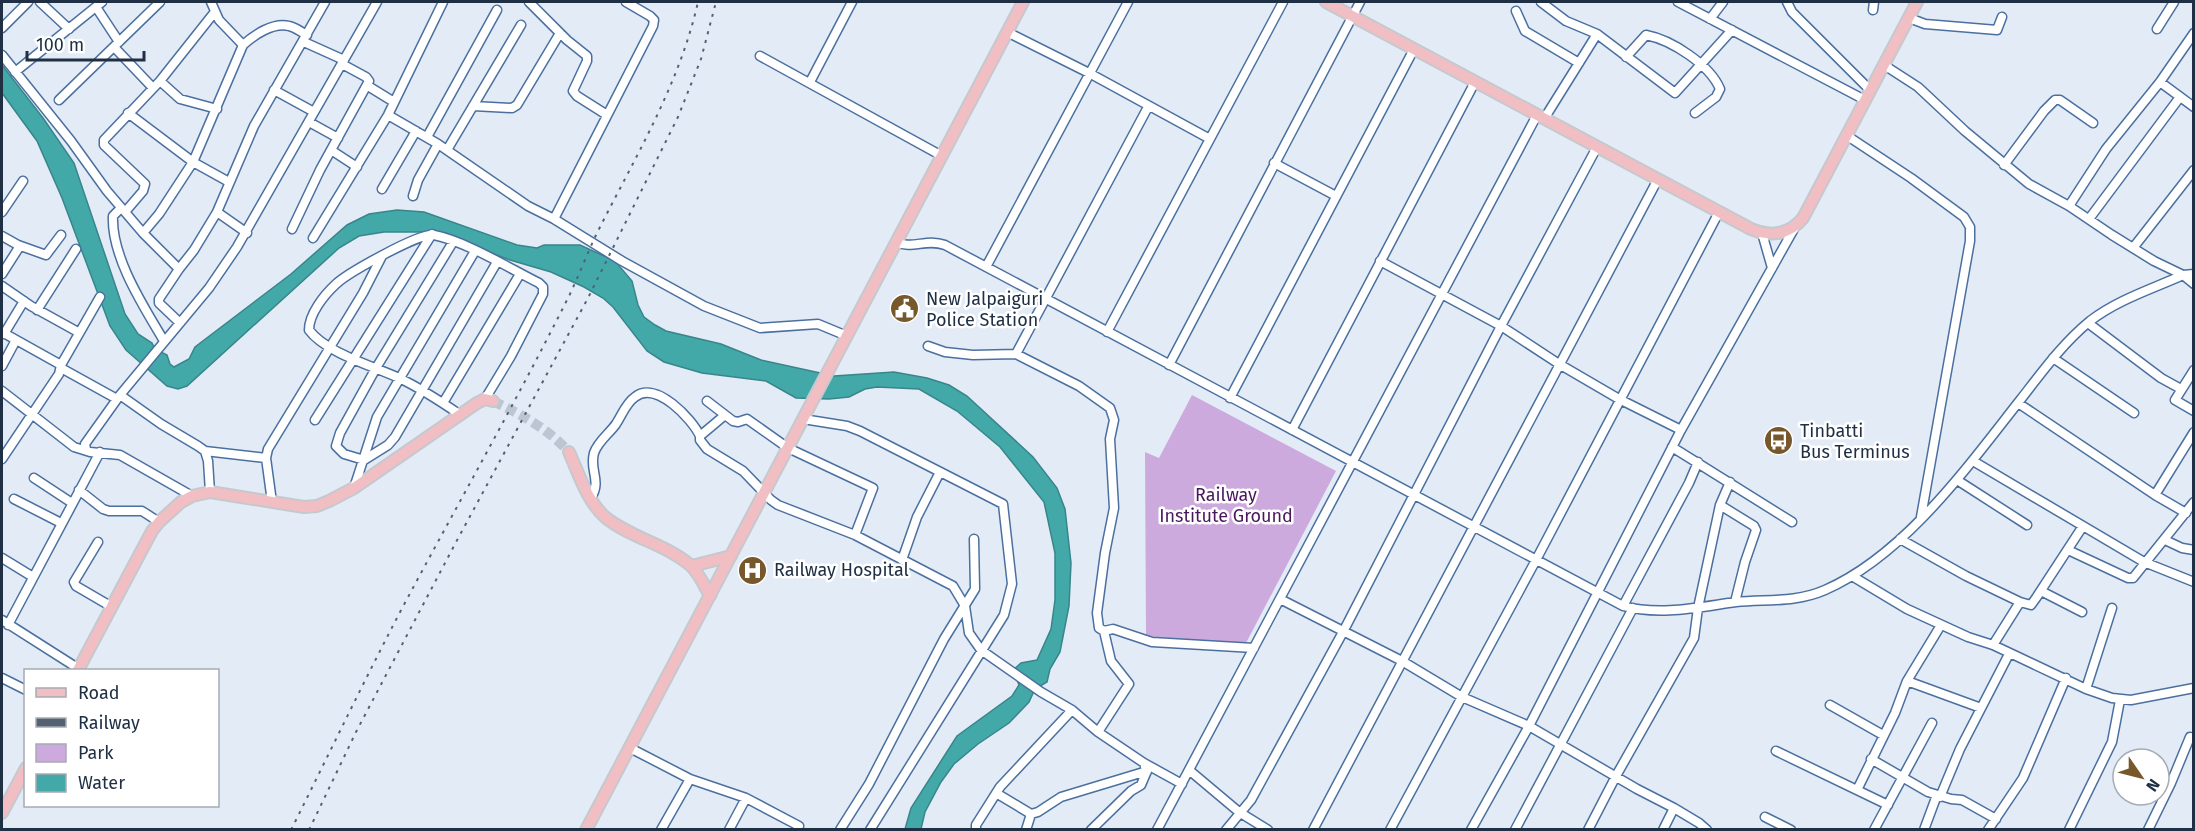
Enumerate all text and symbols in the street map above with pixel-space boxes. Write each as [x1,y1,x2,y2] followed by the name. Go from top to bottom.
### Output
[27,24,144,62] scale bar
[36,34,84,56] text: 100 m
[926,288,1043,331] place label: New Jalpaiguri Police Station
[889,293,921,325] public building icon: New Jalpaiguri Police Station
[1800,420,1910,463] place label: Tinbatti Bus Terminus
[1763,425,1795,457] bus stop icon: Tinbatti Bus Terminus
[1159,484,1293,527] park label: Railway Institute Ground
[737,554,769,586] hospital icon: Railway Hospital
[774,559,909,581] place label: Railway Hospital
[24,669,219,807] legend
[78,682,120,704] text: Road
[78,712,140,734] text: Railway
[78,742,114,764] text: Park
[2111,747,2171,807] north arrow
[78,772,125,794] text: Water
[2142,776,2164,795] text: N

